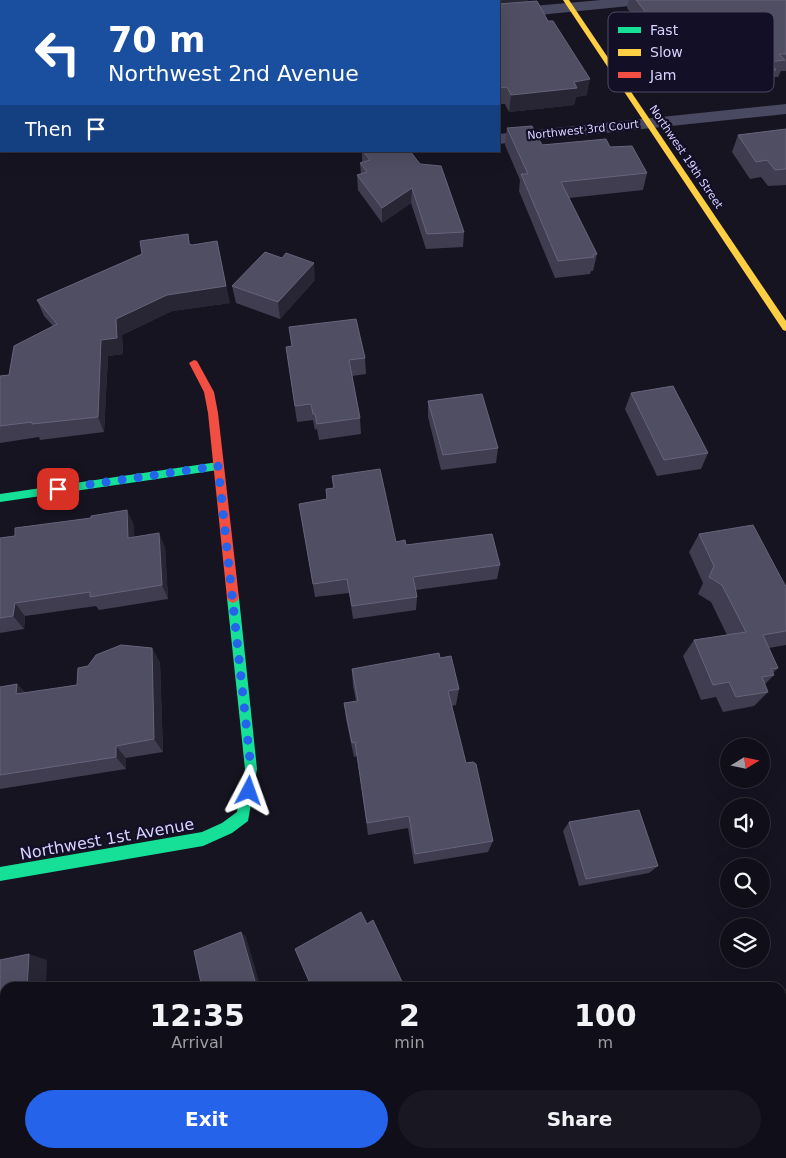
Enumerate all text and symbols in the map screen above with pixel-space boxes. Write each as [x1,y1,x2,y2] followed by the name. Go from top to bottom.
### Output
[608,12,774,92] legend
[25,20,90,85] icon: left
[108,20,205,60] text: 70 m
[650,22,679,38] text: Fast
[650,44,683,60] text: Slow
[108,61,359,86] text: Northwest 2nd Avenue
[649,67,676,83] text: Jam
[646,103,726,212] street label: Northwest 19th Street
[82,115,110,143] icon: arrive
[25,118,72,140] text: Then
[527,118,640,142] street label: Northwest 3rd Court
[37,468,79,510] pin
[44,475,72,503] icon: arrive
[720,738,770,788] north arrow
[720,738,770,968] map controls
[222,764,274,816] position arrow
[720,798,770,848] button: sound
[18,814,196,864] street label: Northwest 1st Avenue
[720,858,770,908] button: search
[720,918,770,968] button: layers
[149,998,245,1033] text: 12:35
[399,998,420,1033] text: 2
[574,998,637,1033] text: 100
[171,1033,223,1052] text: Arrival
[394,1033,425,1052] text: min
[597,1033,613,1052] text: m
[25,1090,388,1148] button: Exit
[398,1090,761,1148] button: Share

